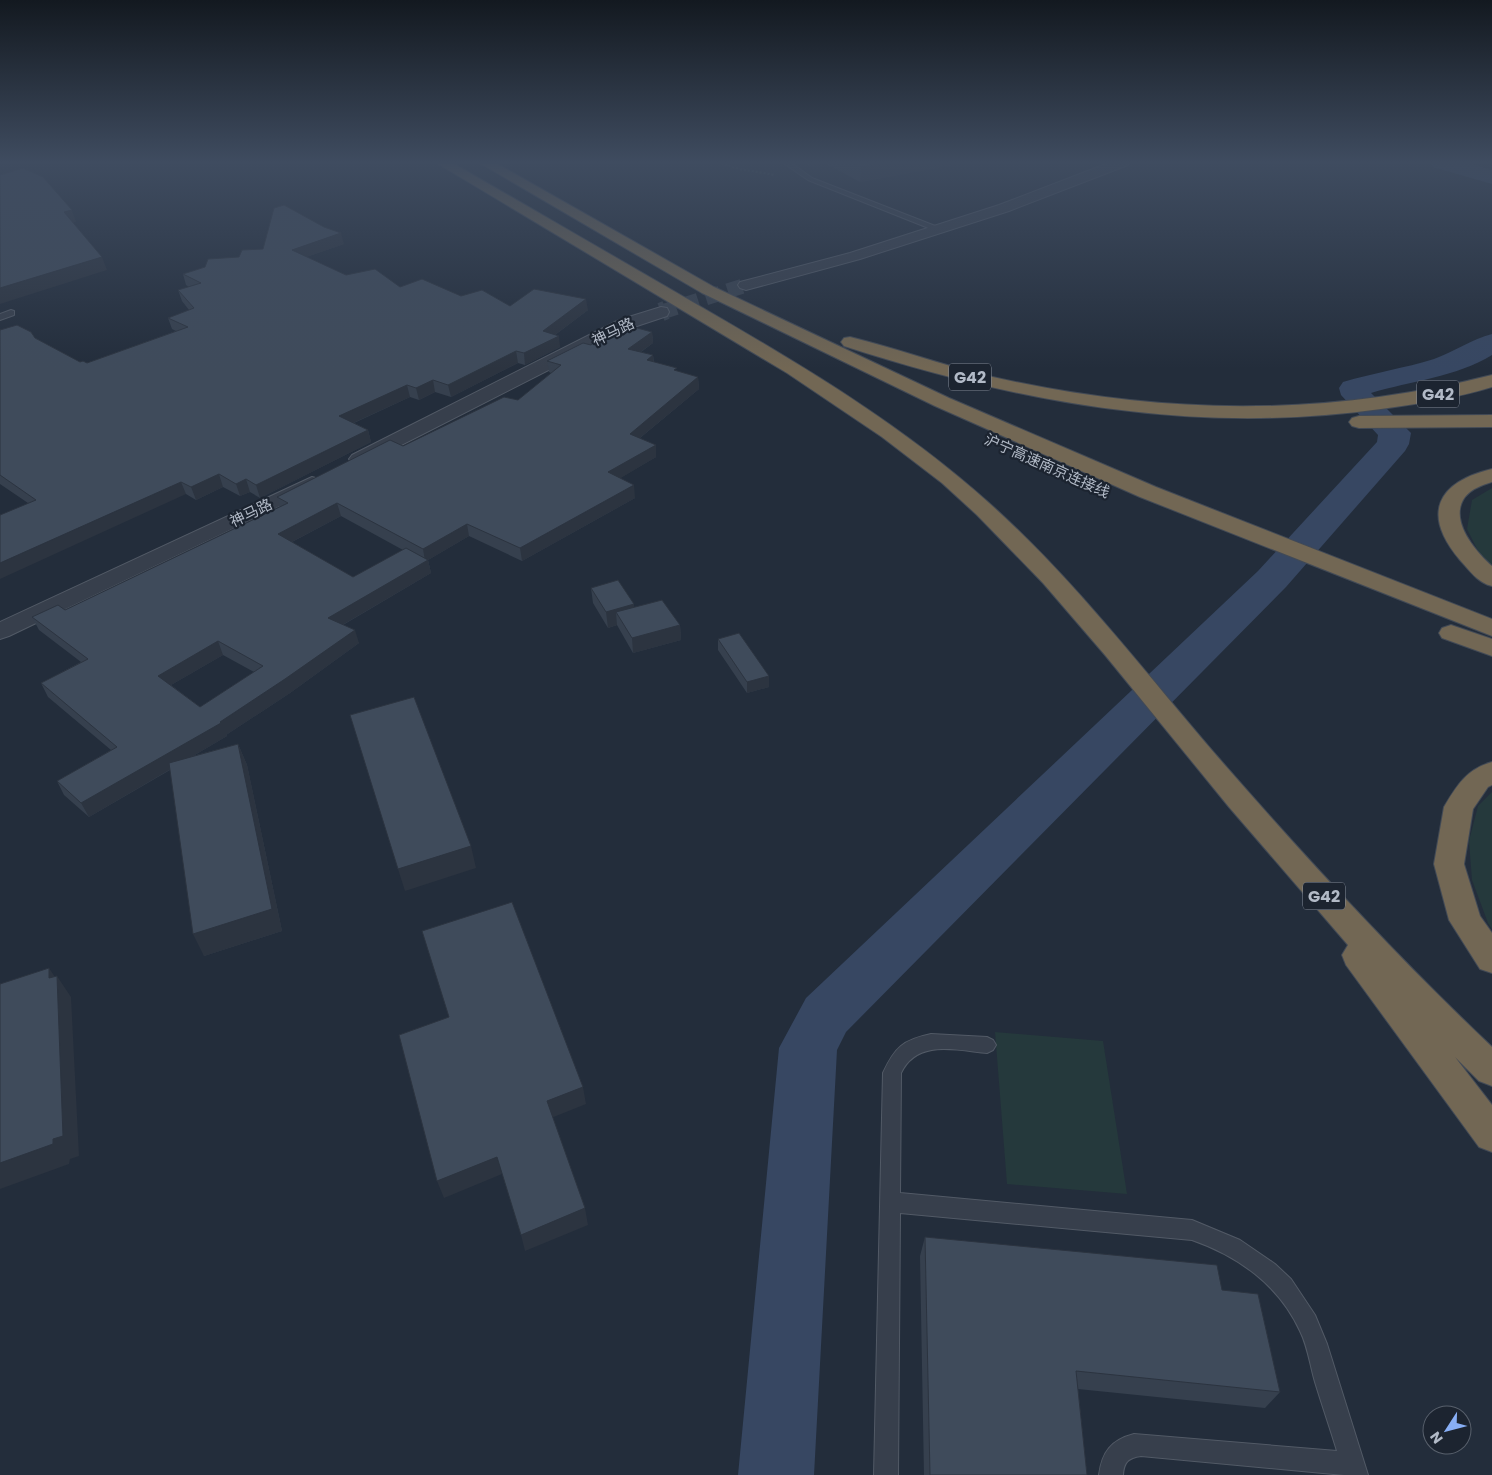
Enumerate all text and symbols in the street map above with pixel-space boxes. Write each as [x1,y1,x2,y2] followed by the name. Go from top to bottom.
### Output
[588,312,638,351] street label: 神马路
[949,364,991,391] road number: G42
[1417,380,1459,408] road number: G42
[981,428,1113,503] street label: 沪宁高速南京连接线
[226,493,276,532] street label: 神马路
[1303,882,1345,909] road number: G42
[1422,1405,1472,1455] north arrow
[1425,1428,1448,1448] text: N

